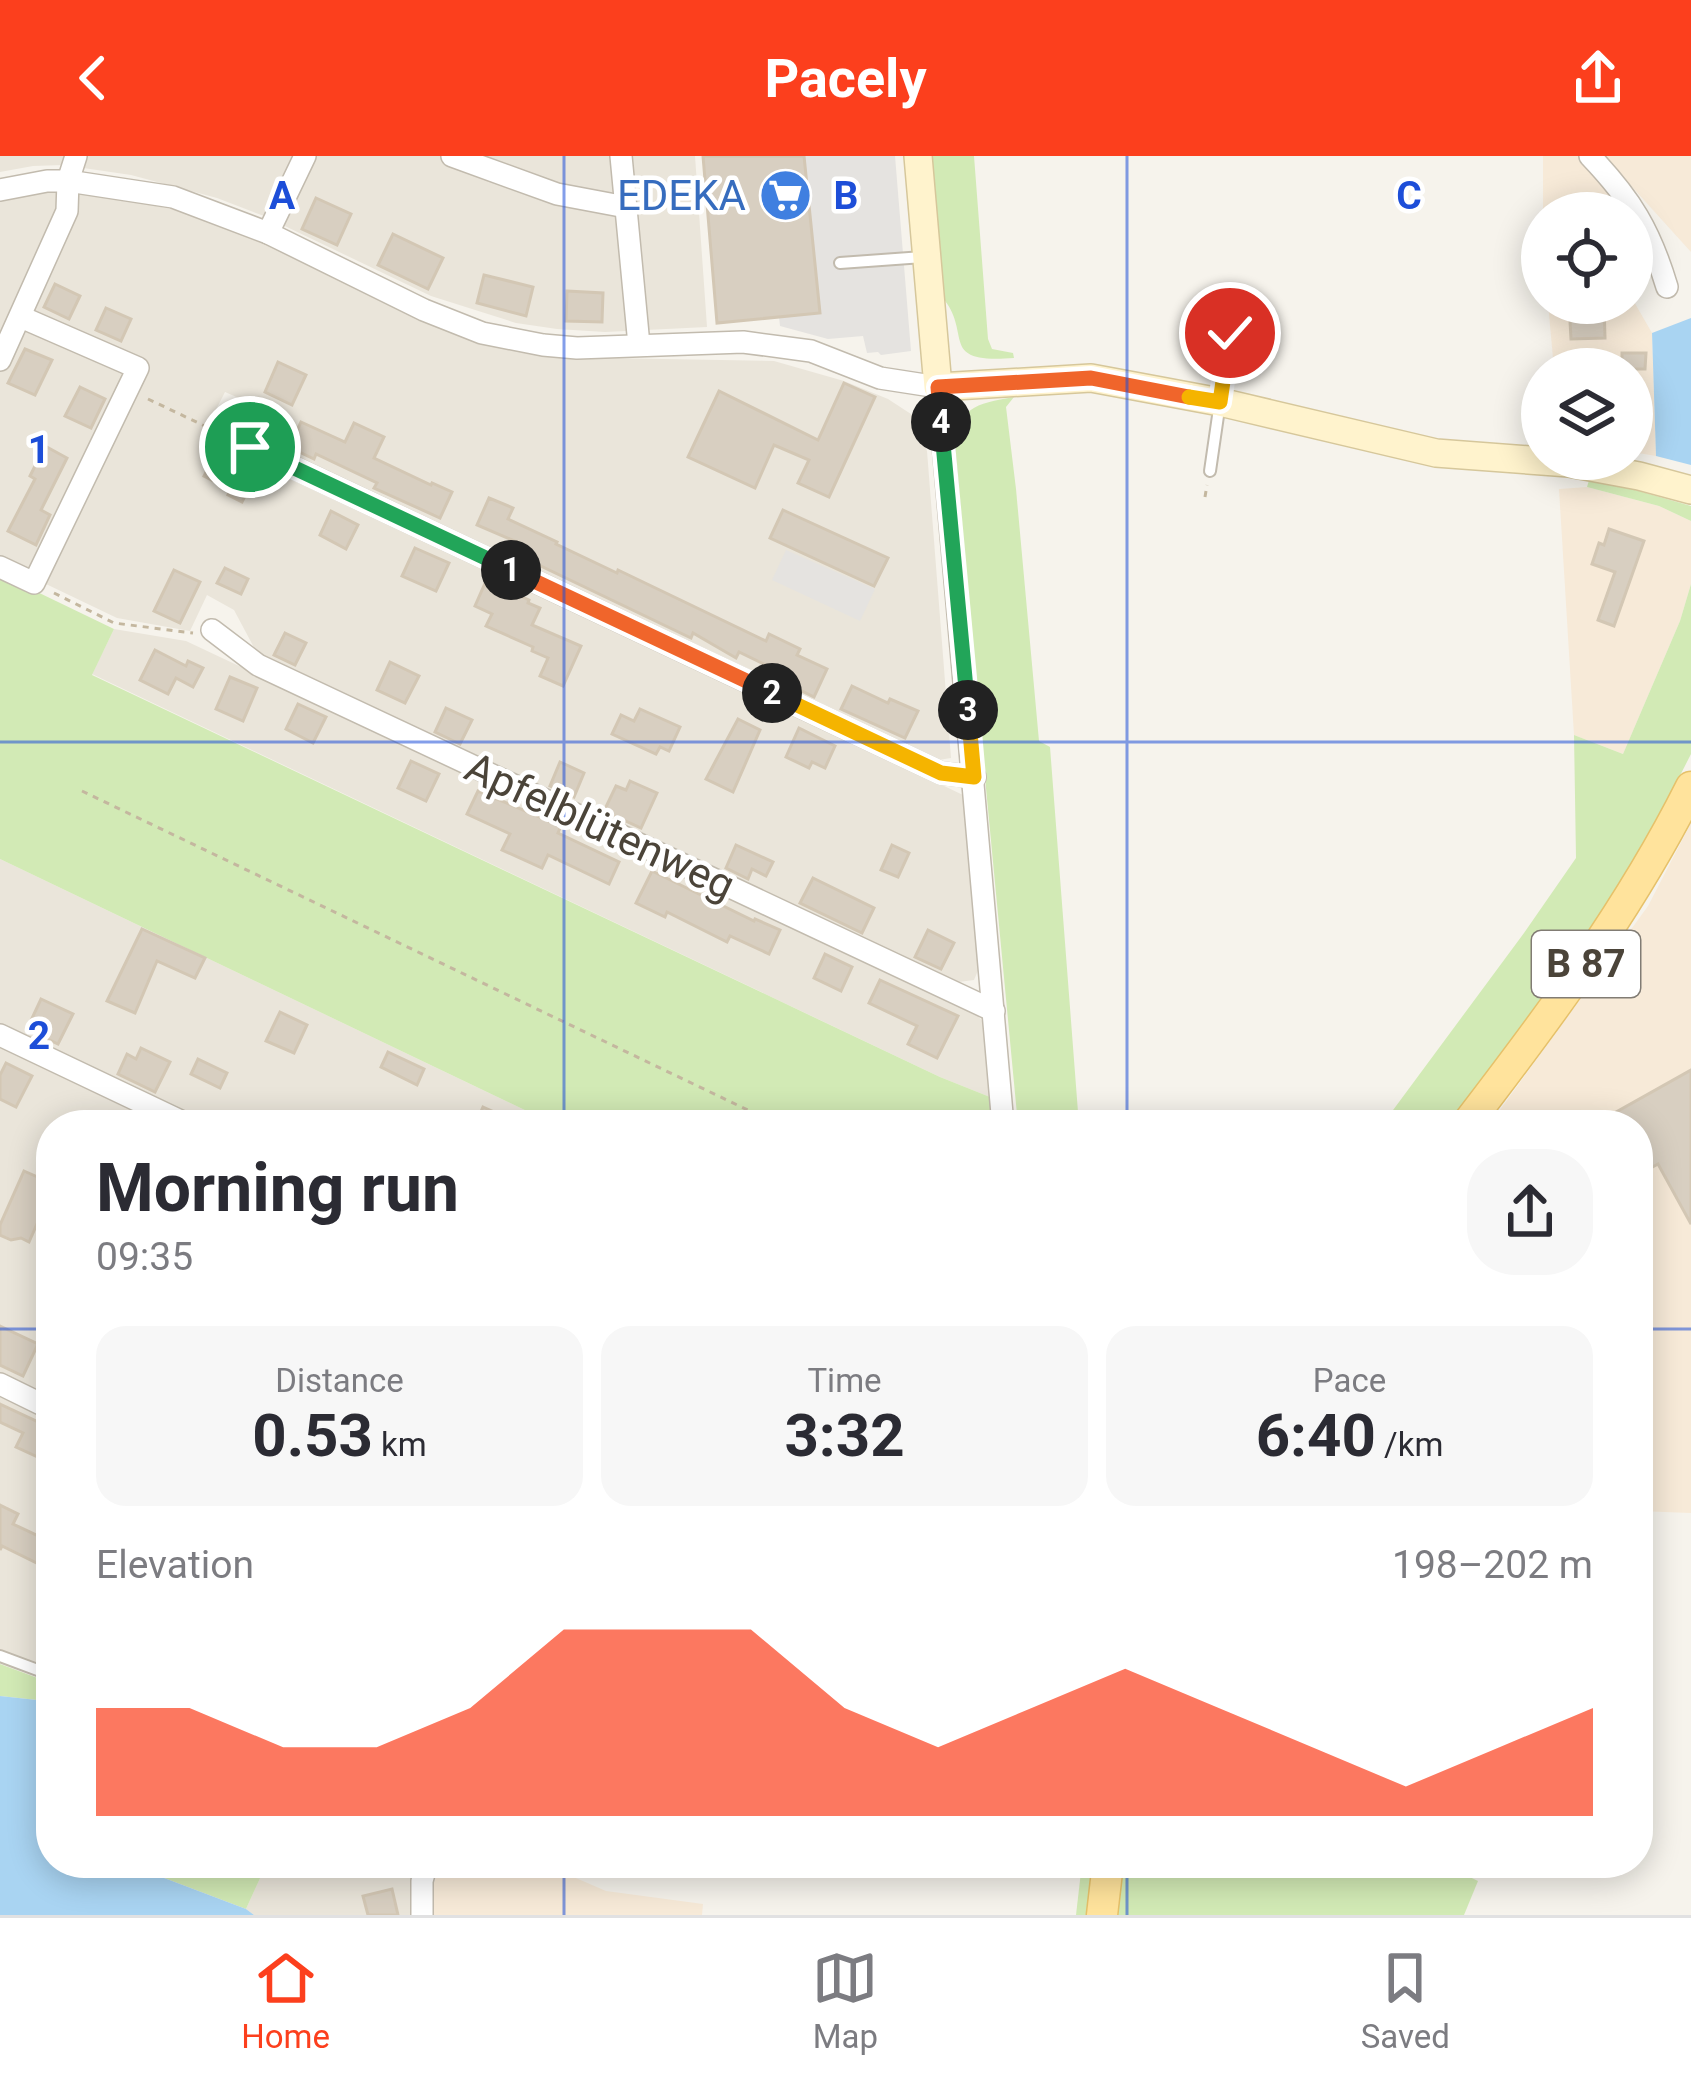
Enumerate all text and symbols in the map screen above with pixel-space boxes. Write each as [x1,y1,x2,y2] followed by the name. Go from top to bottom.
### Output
[60,45,126,111] icon: back
[1565,45,1631,111] icon: share
[764,47,927,110] text: Pacely
[757,167,813,223] supermarket icon: EDEKA
[617,171,746,220] place label: EDEKA
[269,173,296,219] text: A
[834,173,858,219] text: B
[1396,173,1422,219] text: C
[1521,192,1653,480] map controls
[1521,192,1653,324] button: locate
[1179,282,1281,384] pin
[1197,300,1263,366] icon: check
[1521,348,1653,480] button: layers
[911,392,971,452] pin: 4
[199,396,301,498] pin
[932,402,950,441] text: 4
[217,414,283,480] icon: arrive
[28,427,50,473] text: 1
[481,540,541,600] pin: 1
[502,550,520,589] text: 1
[742,663,802,723] pin: 2
[763,673,781,712] text: 2
[938,680,998,740] pin: 3
[959,690,977,729] text: 3
[458,742,742,910] street label: Apfelblütenweg
[1532,931,1640,997] road number: B 87
[28,1013,50,1059] text: 2
[1467,1149,1593,1275] button: share
[96,1150,459,1227] text: Morning run
[96,1234,193,1280] text: 09:35
[275,1361,404,1400] text: Distance
[807,1361,882,1400] text: Time
[1313,1361,1386,1400] text: Pace
[252,1400,373,1471] text: 0.53
[784,1400,905,1471] text: 3:32
[1256,1400,1376,1471] text: 6:40
[373,1425,427,1464] text: km
[1376,1425,1443,1464] text: /km
[96,1542,254,1588] text: Elevation
[1392,1542,1593,1588] text: 198–202 m
[241,1945,330,2056] tab: Home
[812,1945,878,2056] tab: Map
[1361,1945,1450,2056] tab: Saved

